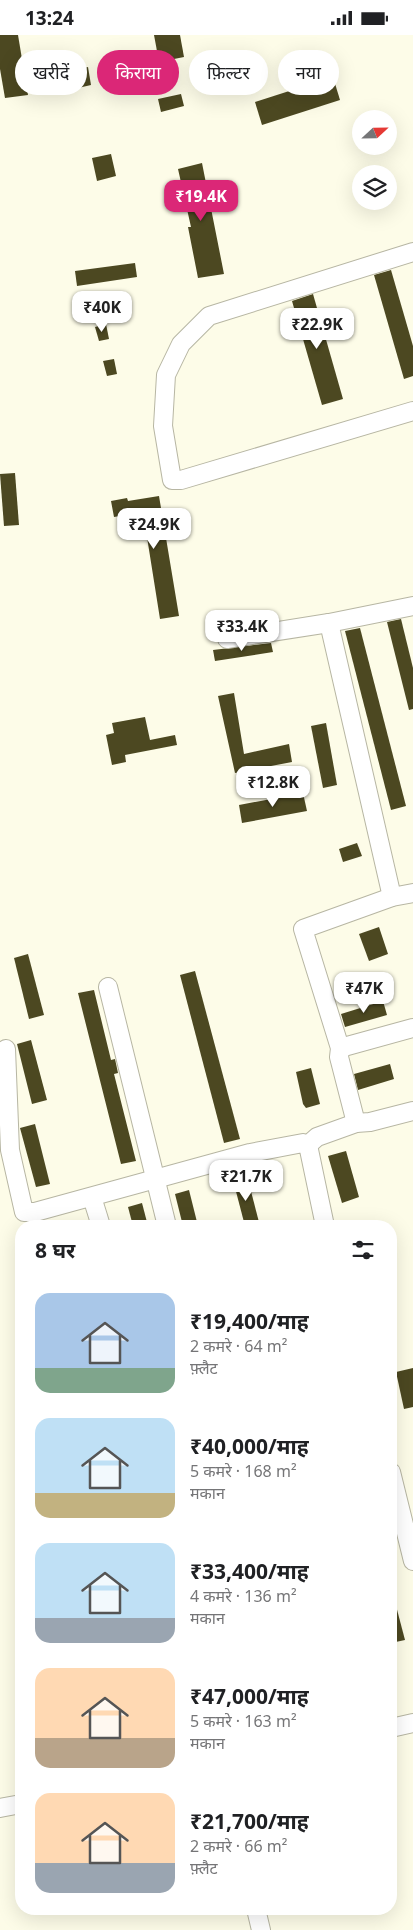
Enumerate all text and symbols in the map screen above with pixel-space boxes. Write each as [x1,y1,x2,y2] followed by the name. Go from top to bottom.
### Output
[25,5,74,31] text: 13:24
[15,50,87,95] chip: खरीदें
[97,50,179,95] chip: किराया
[189,50,268,95] chip: फ़िल्टर
[278,50,339,95] chip: नया
[352,110,398,155] north arrow
[352,110,397,210] map controls
[352,165,397,210] button: layers
[160,179,242,222] pin: ₹19.4K
[175,185,227,207] text: ₹19.4K
[72,291,132,333] pin: ₹40K
[83,296,121,318] text: ₹40K
[276,307,358,350] pin: ₹22.9K
[291,313,343,335] text: ₹22.9K
[113,507,195,550] pin: ₹24.9K
[128,513,180,535] text: ₹24.9K
[201,609,283,652] pin: ₹33.4K
[216,615,268,637] text: ₹33.4K
[232,765,314,808] pin: ₹12.8K
[247,771,299,793] text: ₹12.8K
[334,971,394,1014] pin: ₹47K
[345,977,383,999] text: ₹47K
[205,1159,287,1202] pin: ₹21.7K
[220,1165,272,1187] text: ₹21.7K
[35,1236,75,1264] text: 8 घर
[349,1236,377,1264] icon: filters
[190,1307,309,1335] text: ₹19,400/माह
[75,1313,135,1373] icon: home
[190,1335,287,1357] text: 2 कमरे · 64 m²
[190,1357,218,1379] text: फ़्लैट
[190,1432,309,1460] text: ₹40,000/माह
[75,1438,135,1498] icon: home
[190,1460,297,1482] text: 5 कमरे · 168 m²
[190,1482,225,1504] text: मकान
[190,1557,309,1585] text: ₹33,400/माह
[75,1563,135,1623] icon: home
[190,1585,297,1607] text: 4 कमरे · 136 m²
[190,1607,225,1629] text: मकान
[190,1682,309,1710] text: ₹47,000/माह
[75,1688,135,1748] icon: home
[190,1710,297,1732] text: 5 कमरे · 163 m²
[190,1732,225,1754] text: मकान
[190,1807,309,1835] text: ₹21,700/माह
[75,1813,135,1873] icon: home
[190,1835,287,1857] text: 2 कमरे · 66 m²
[190,1857,218,1879] text: फ़्लैट

